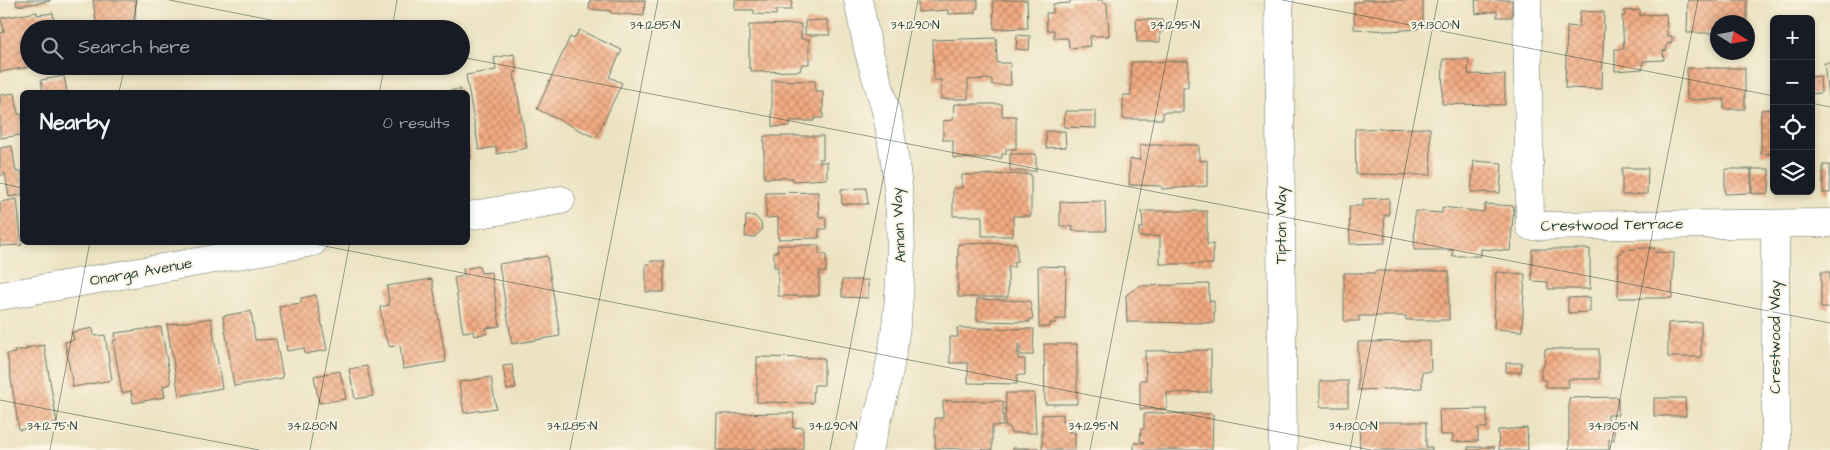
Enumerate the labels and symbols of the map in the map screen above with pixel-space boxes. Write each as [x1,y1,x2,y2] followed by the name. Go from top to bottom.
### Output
[1710,15,1755,60] north arrow
[630,17,681,34] text: 34.1285°N
[891,17,940,34] text: 34.1290°N
[1150,17,1200,34] text: 34.1295°N
[1411,17,1460,34] text: 34.1300°N
[1271,186,1293,264] street label: Tipton Way
[887,187,912,263] street label: Annan Way
[1541,213,1683,237] street label: Crestwood Terrace
[88,253,194,292] street label: Onarga Avenue
[1765,280,1787,394] street label: Crestwood Way
[27,418,78,435] text: 34.1275°N
[287,418,337,435] text: 34.1280°N
[547,418,598,435] text: 34.1285°N
[809,418,858,435] text: 34.1290°N
[1068,418,1118,435] text: 34.1295°N
[1329,418,1378,435] text: 34.1300°N
[1588,418,1638,435] text: 34.1305°N

